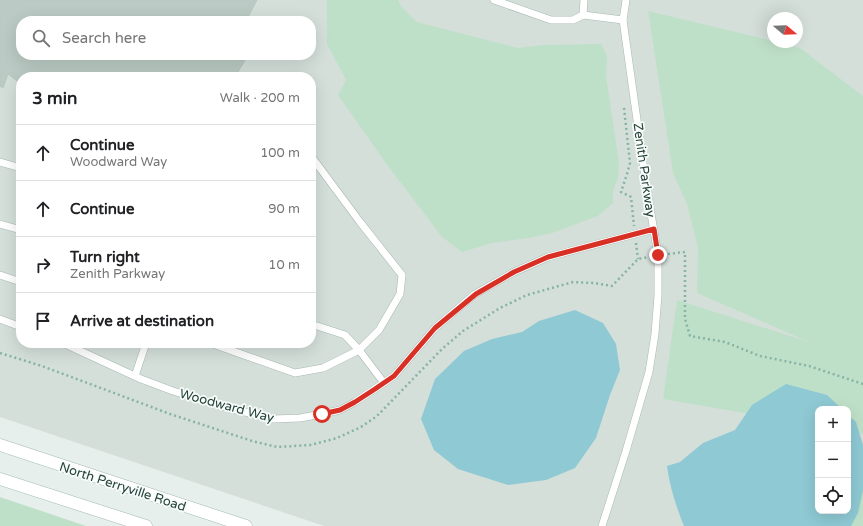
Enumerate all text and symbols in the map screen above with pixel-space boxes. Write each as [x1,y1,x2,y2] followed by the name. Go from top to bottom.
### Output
[767,12,803,48] north arrow
[16,16,316,60] search box
[30,27,52,49] icon: search
[62,29,146,47] text: Search here
[32,88,77,109] text: 3 min
[220,90,300,106] text: Walk · 200 m
[629,122,659,218] street label: Zenith Parkway
[70,136,134,154] text: Continue
[32,142,54,164] icon: ahead
[260,145,300,161] text: 100 m
[70,154,167,170] text: Woodward Way
[32,198,54,220] icon: ahead
[70,200,134,218] text: Continue
[268,201,300,217] text: 90 m
[649,246,667,264] route end
[70,248,140,266] text: Turn right
[32,254,54,276] icon: right
[268,257,300,273] text: 10 m
[70,266,165,282] text: Zenith Parkway
[32,310,54,332] icon: arrive
[70,312,214,330] text: Arrive at destination
[178,386,276,426] street label: Woodward Way
[313,405,331,423] route start
[815,406,851,514] map controls
[815,406,851,442] button: +
[815,442,851,478] button: −
[57,459,188,515] street label: North Perryville Road
[815,478,851,514] button: locate

